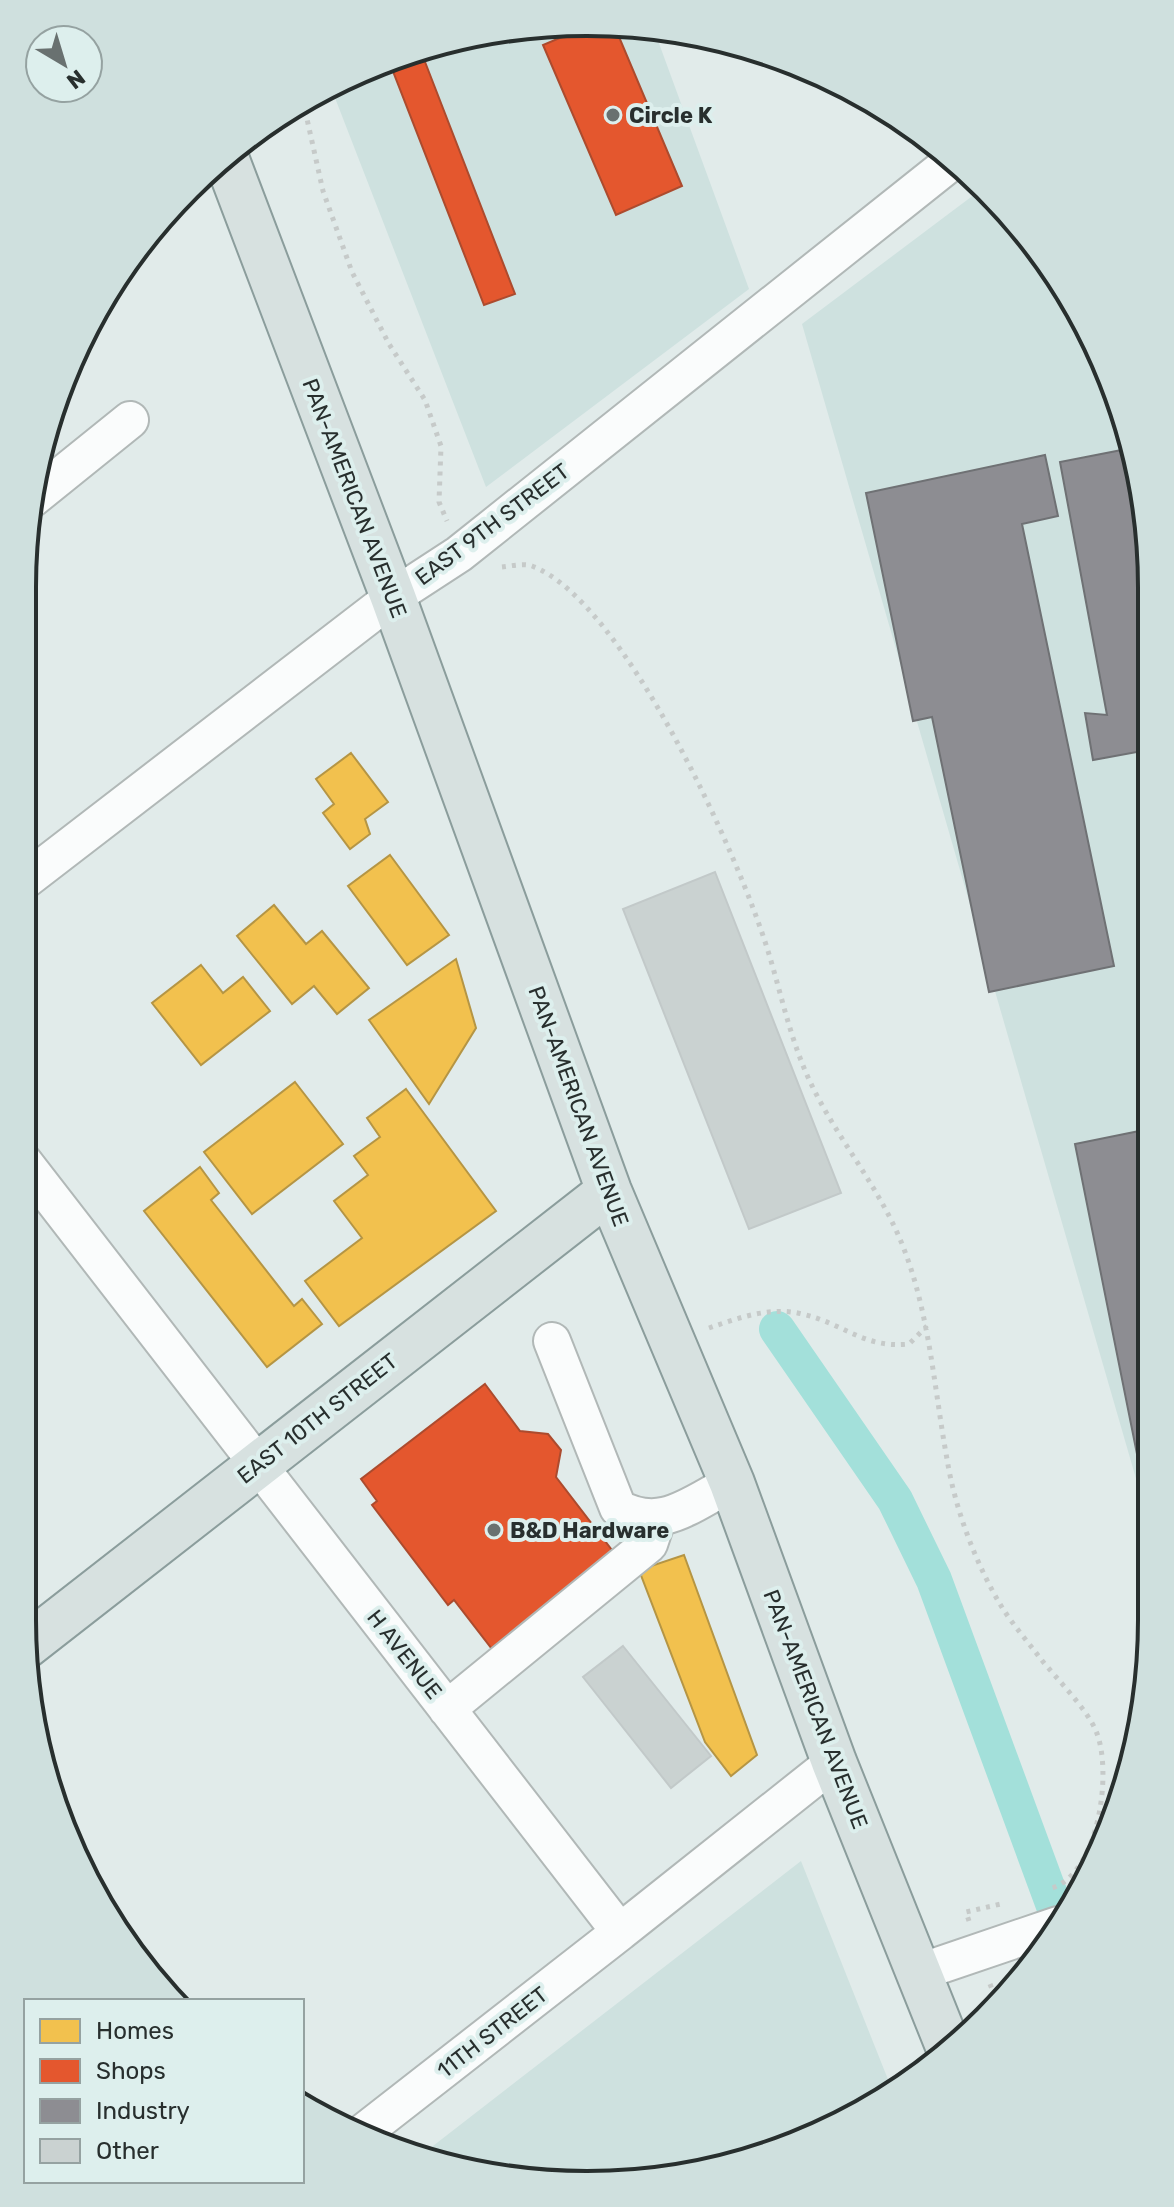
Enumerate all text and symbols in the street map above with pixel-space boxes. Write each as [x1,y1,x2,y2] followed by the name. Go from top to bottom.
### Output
[24,24,104,104] north arrow
[61,64,91,95] text: N
[629,102,713,129] place label: Circle K
[604,106,622,124] marker: Circle K
[296,375,413,622] street label: PAN-AMERICAN AVENUE
[410,458,575,591] street label: EAST 9TH STREET
[522,982,635,1230] street label: PAN-AMERICAN AVENUE
[232,1347,403,1489] street label: EAST 10TH STREET
[510,1517,669,1544] place label: B&D Hardware
[485,1521,503,1539] marker: B&D Hardware
[757,1586,874,1833] street label: PAN-AMERICAN AVENUE
[361,1604,448,1704] street label: H AVENUE
[432,1981,553,2084] street label: 11TH STREET
[24,1999,304,2183] legend
[96,2017,174,2045] text: Homes
[96,2057,166,2085] text: Shops
[96,2097,190,2125] text: Industry
[96,2137,159,2165] text: Other

